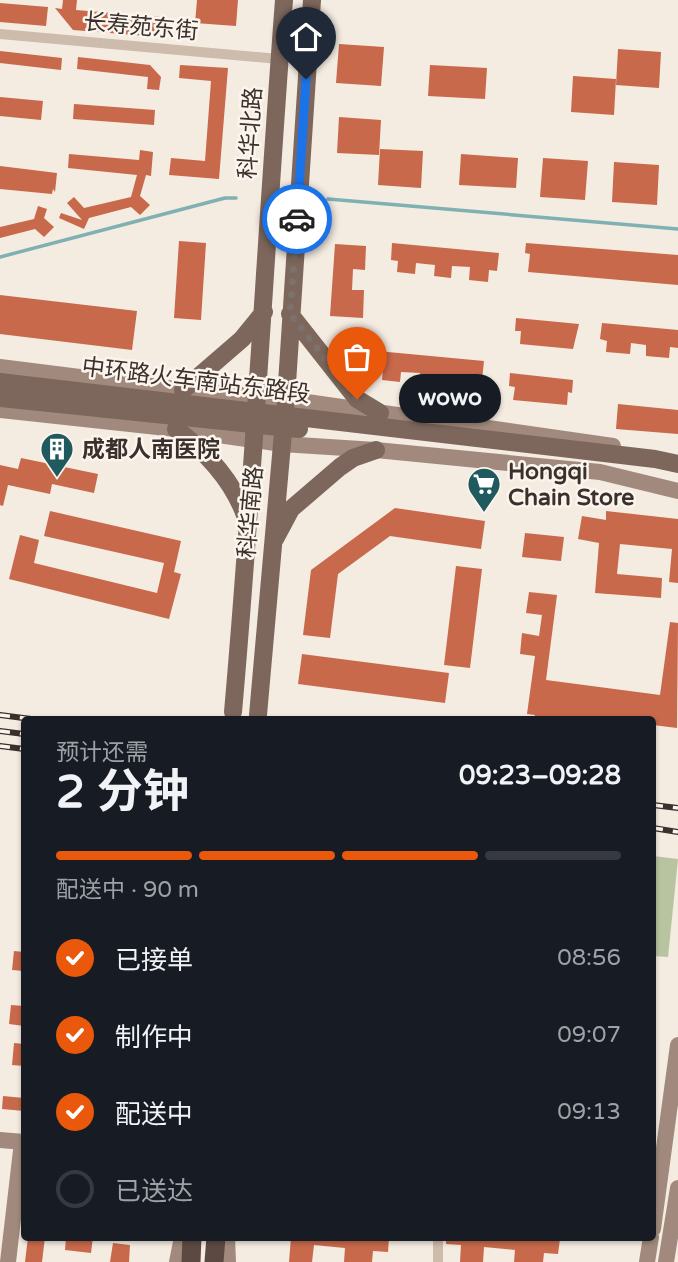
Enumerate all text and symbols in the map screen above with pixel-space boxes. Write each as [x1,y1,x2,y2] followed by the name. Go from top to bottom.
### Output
[276,7,336,79] pin
[82,8,199,46] street label: 长寿苑东街
[287,18,325,56] icon: home
[234,86,268,180] street label: 科华北路
[262,184,332,254] courier
[278,200,316,238] icon: car
[327,327,387,399] pin
[338,338,376,376] icon: bag
[80,353,312,409] street label: 中环路火车南站东路段
[399,374,500,424] callout: wowo
[418,384,482,412] text: wowo
[38,430,76,479] building icon: 成都人南医院
[82,436,220,464] place label: 成都人南医院
[508,458,634,512] place label: Hongqi Chain Store
[233,465,269,559] street label: 科华南路
[465,465,503,514] supermarket icon: Hongqi Chain Store
[56,739,148,767] text: 预计还需
[459,760,621,791] text: 09:23–09:28
[56,765,189,820] text: 2 分钟
[56,876,199,904] text: 配送中 · 90 m
[56,939,94,977] icon: check
[557,944,621,972] text: 08:56
[115,945,193,976] text: 已接单
[56,1016,94,1054] icon: check
[557,1021,621,1049] text: 09:07
[115,1022,193,1053] text: 制作中
[56,1093,94,1131] icon: check
[557,1098,621,1126] text: 09:13
[115,1099,193,1130] text: 配送中
[115,1176,193,1207] text: 已送达

